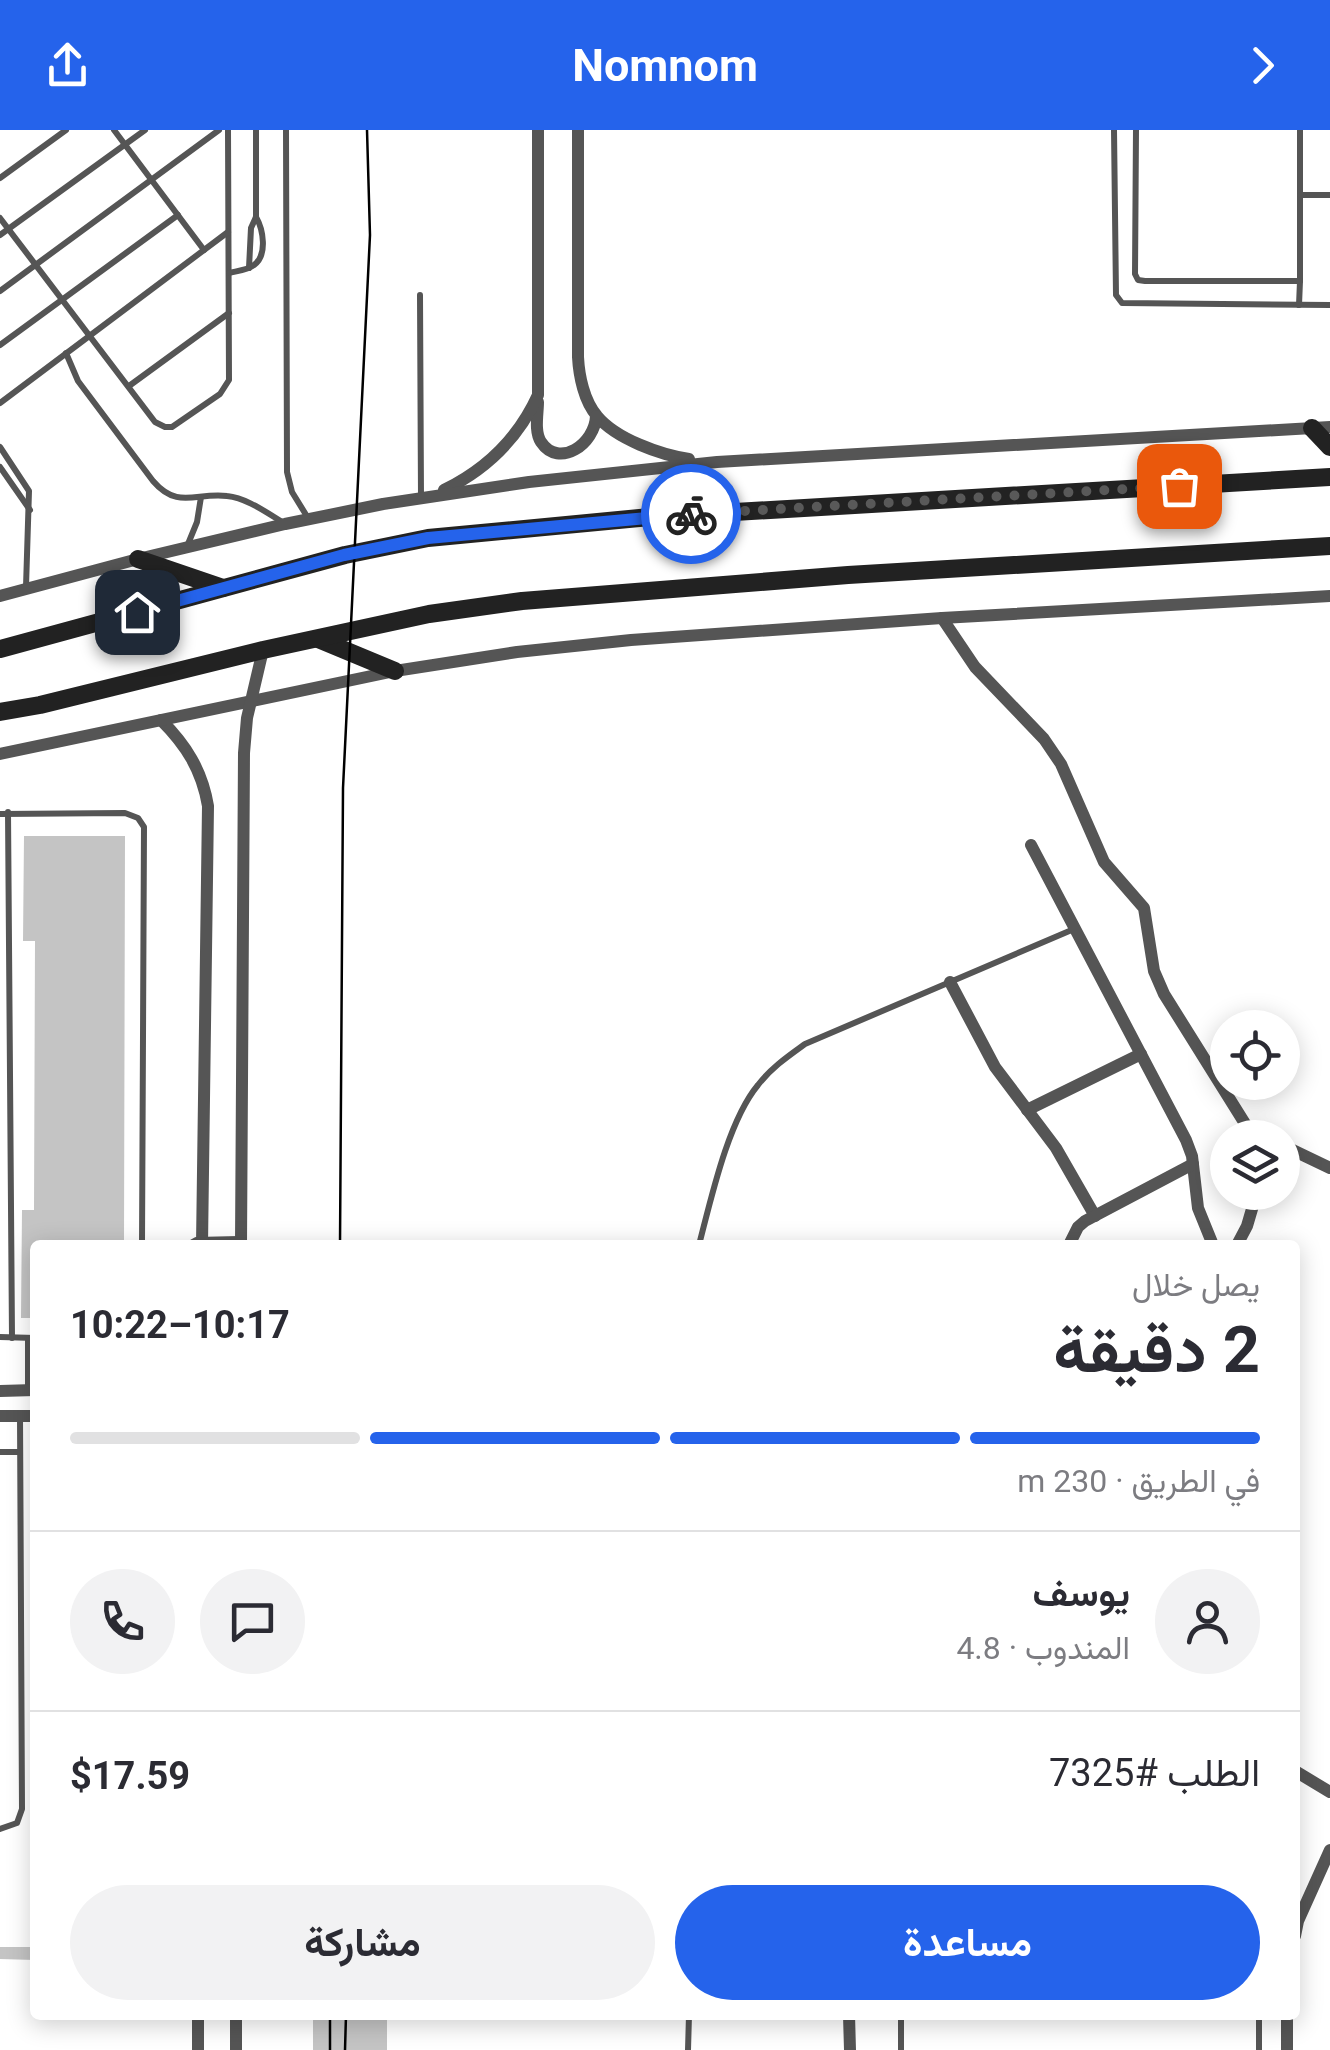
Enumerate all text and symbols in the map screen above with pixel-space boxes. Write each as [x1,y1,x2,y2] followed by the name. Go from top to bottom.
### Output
[40,38,95,93] icon: share
[1235,38,1290,93] icon: forward
[572,39,758,92] text: Nomnom
[1137,444,1222,529] pin
[1152,459,1207,514] icon: bag
[641,464,741,564] courier
[664,487,719,542] icon: bike
[95,570,180,655] pin
[110,585,165,640] icon: home
[1210,1010,1300,1210] map controls
[1210,1010,1300,1100] button: locate
[1210,1120,1300,1210] button: layers
[1132,1266,1260,1304] text: يصل خلال
[70,1303,290,1347] text: 10:17–10:22
[1053,1312,1260,1388] text: 2 دقيقة
[1017,1462,1260,1500] text: في الطريق · 230 m
[70,1569,175,1674] button: phone
[200,1569,305,1674] button: chat
[1155,1569,1260,1674] button: person
[1033,1571,1130,1615] text: يوسف
[956,1629,1130,1667] text: المندوب · 4.8
[1049,1751,1260,1795] text: الطلب #7325
[70,1754,190,1798] text: $17.59
[70,1885,655,2000] button: مشاركة
[675,1885,1260,2000] button: مساعدة

